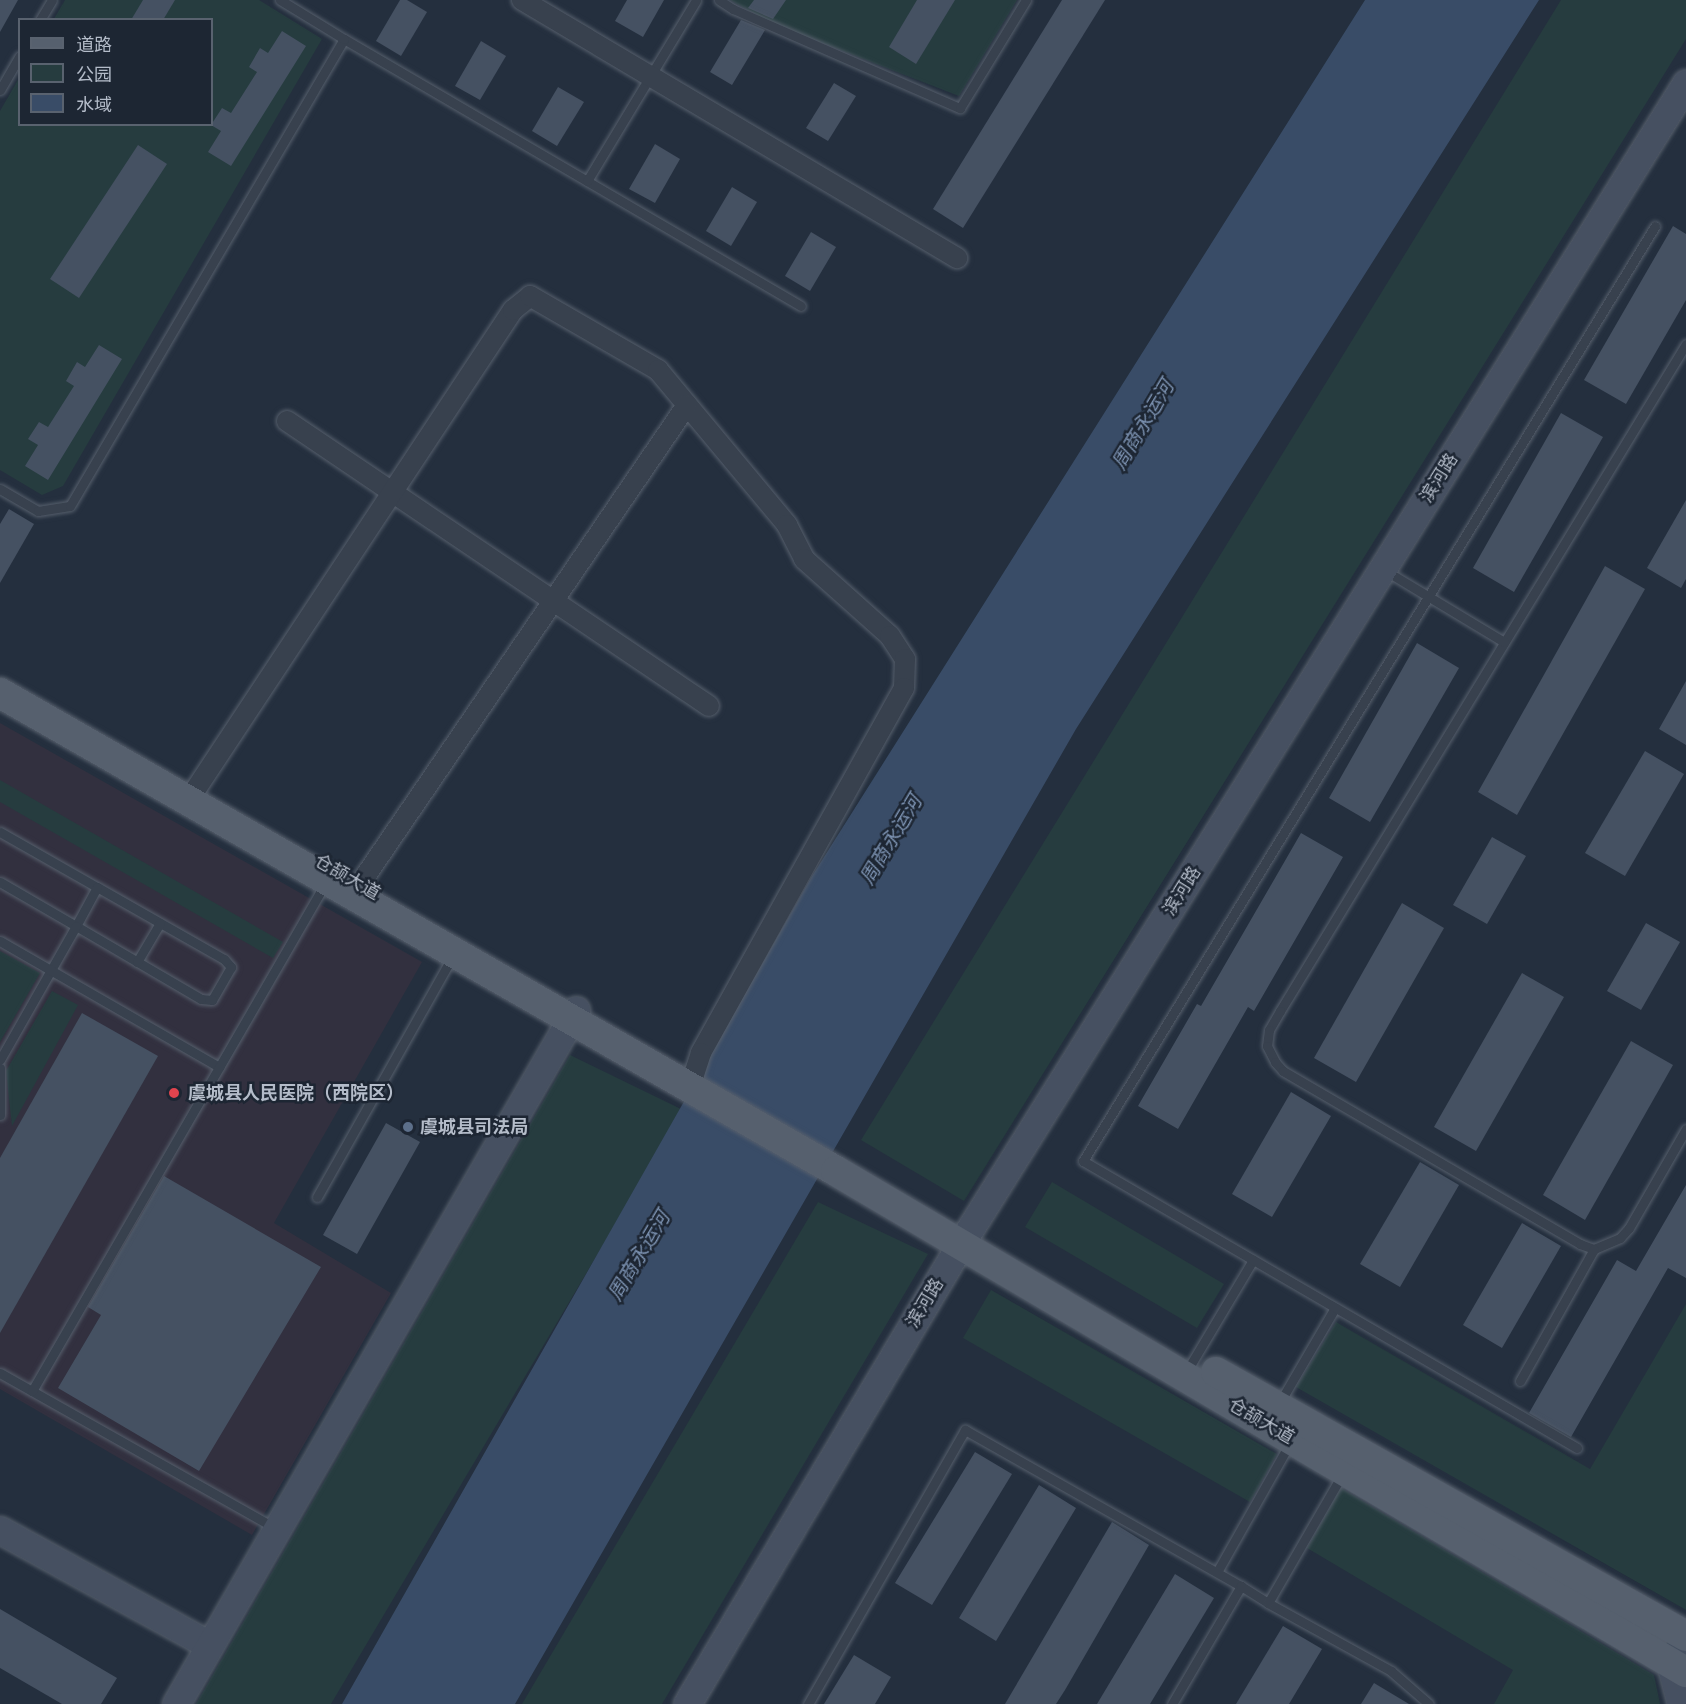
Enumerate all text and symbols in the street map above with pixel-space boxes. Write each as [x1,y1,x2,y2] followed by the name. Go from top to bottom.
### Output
[18,18,213,126] legend
[76,33,112,56] text: 道路
[76,63,112,86] text: 公园
[76,93,112,116] text: 水域
[1107,376,1179,474] water label: 周商永运河
[1416,449,1462,507] street label: 滨河路
[855,791,927,889] water label: 周商永运河
[310,850,384,904] street label: 仓颉大道
[1159,862,1205,920] street label: 滨河路
[188,1082,404,1104] place label: 虞城县人民医院（西院区）
[165,1084,183,1102] marker: 虞城县人民医院（西院区）
[420,1116,528,1138] place label: 虞城县司法局
[401,1120,415,1134] marker: 虞城县司法局
[603,1207,675,1305] water label: 周商永运河
[902,1274,948,1332] street label: 滨河路
[1224,1394,1298,1448] street label: 仓颉大道

